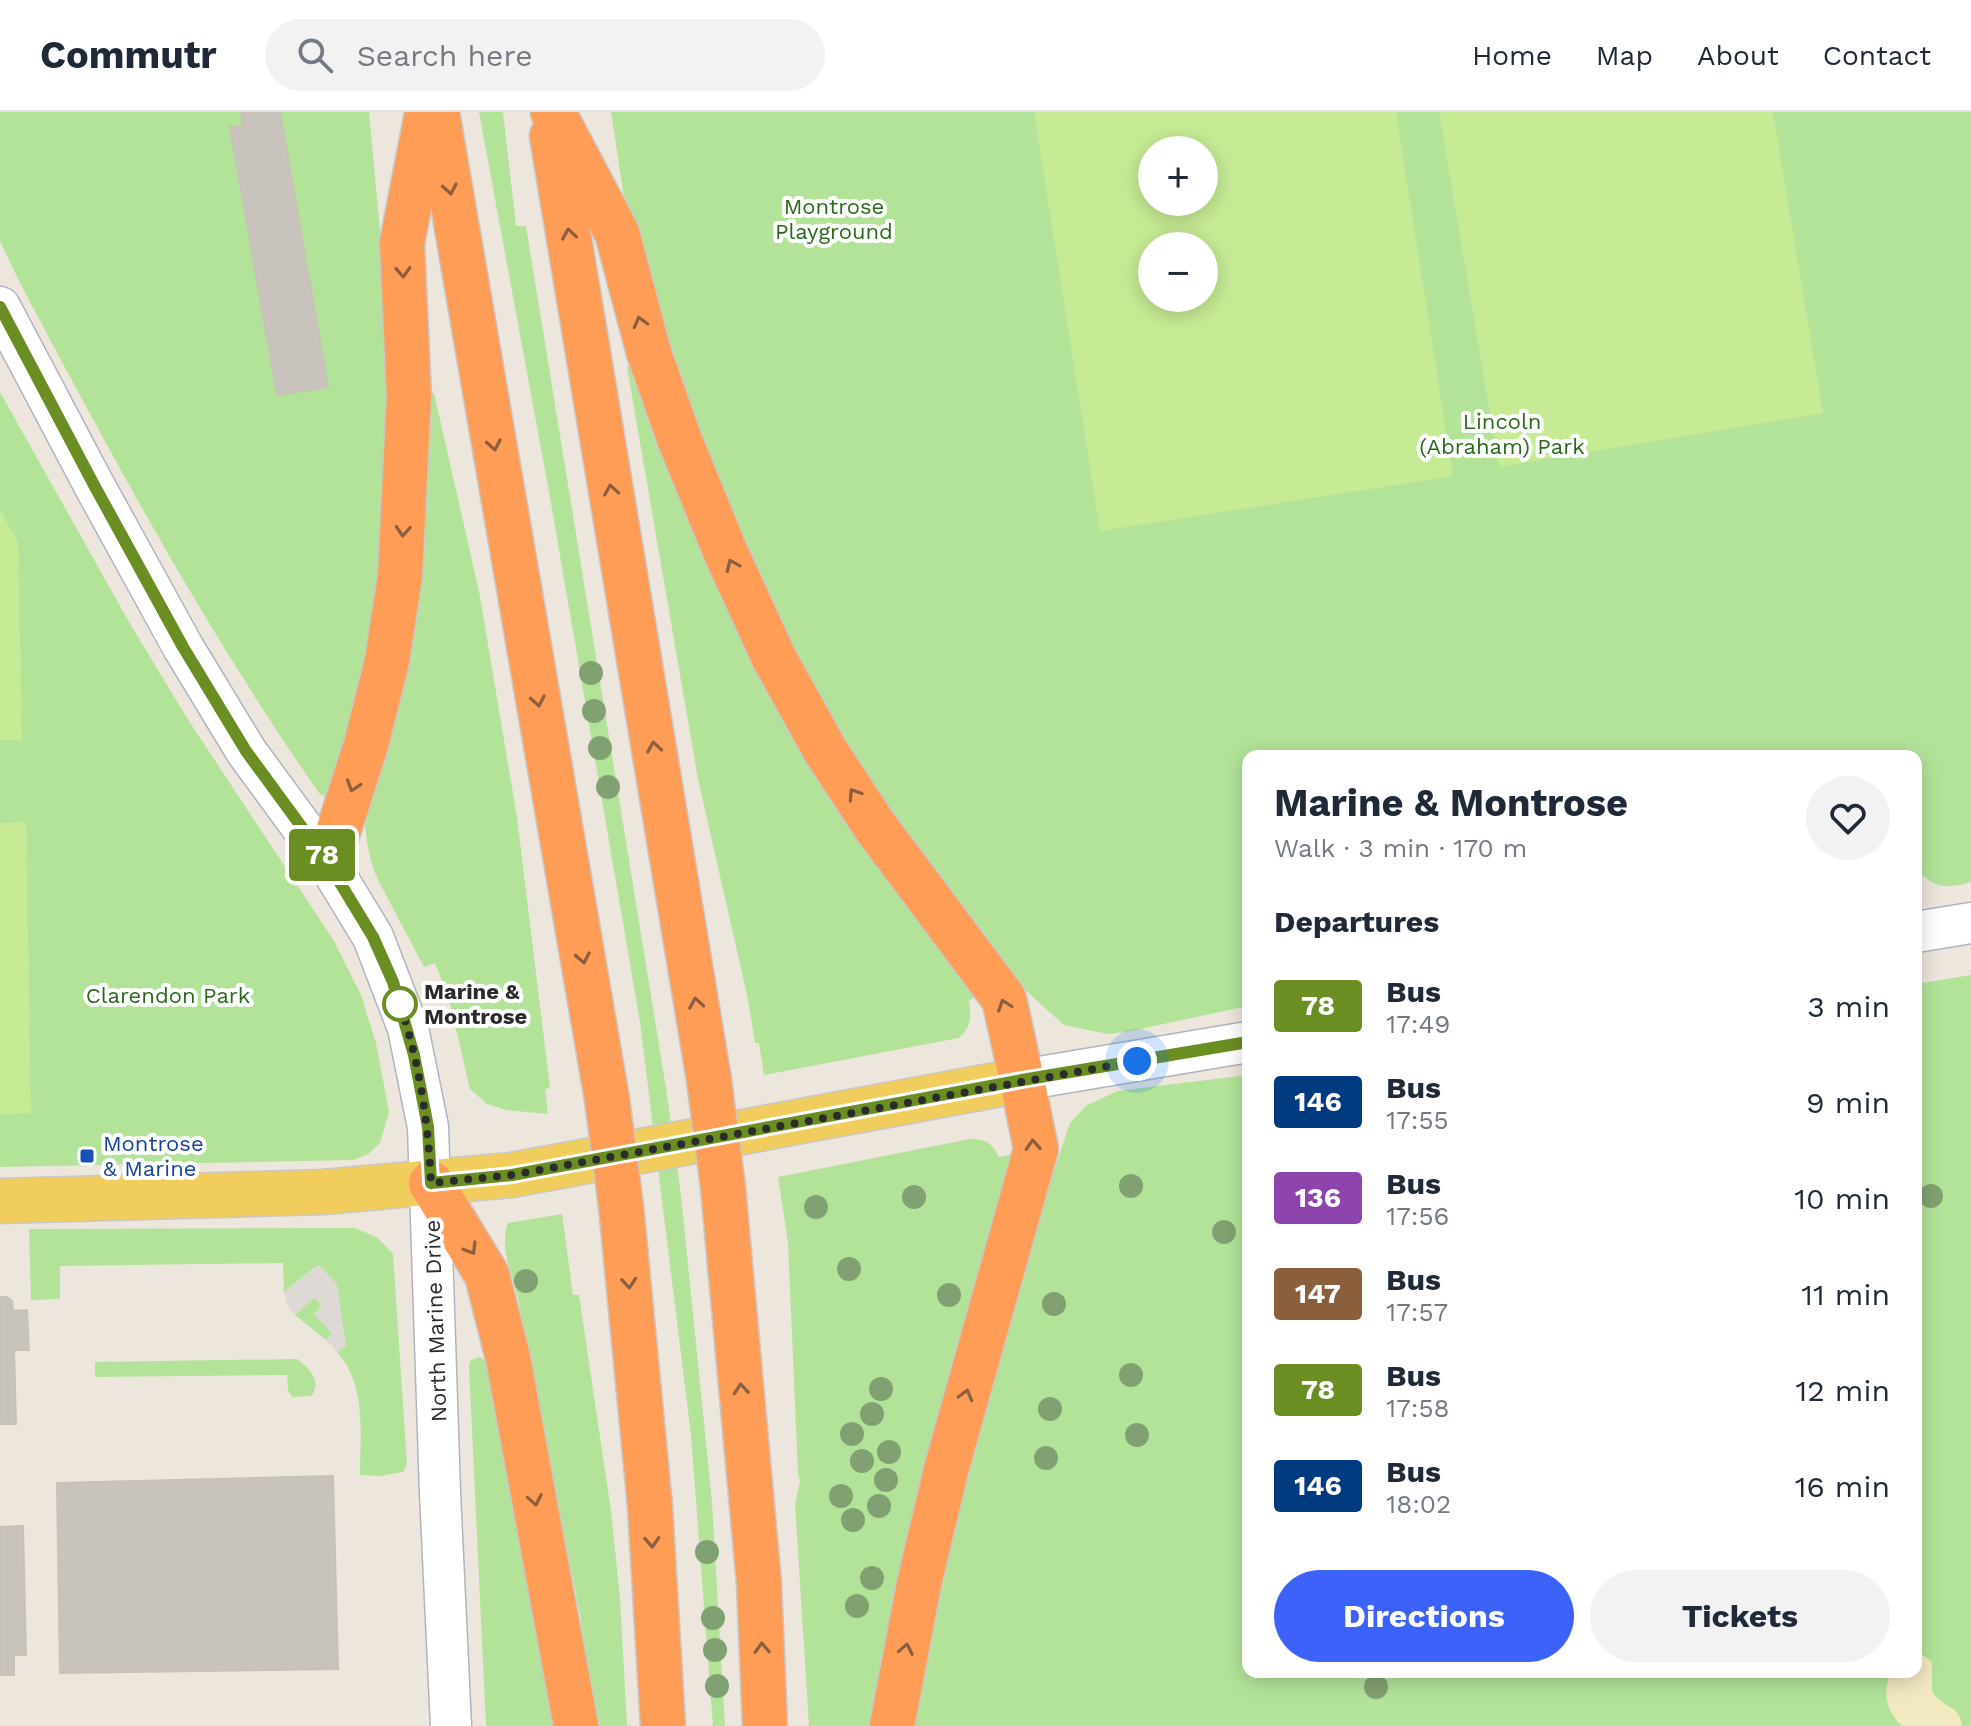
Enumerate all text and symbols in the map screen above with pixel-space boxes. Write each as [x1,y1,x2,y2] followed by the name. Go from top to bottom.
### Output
[265,19,825,91] search box
[40,33,217,77] text: Commutr
[293,33,337,77] icon: search
[357,38,532,73] text: Search here
[1472,39,1552,72] text: Home
[1596,39,1653,72] text: Map
[1697,39,1779,72] text: About
[1823,39,1931,72] text: Contact
[1138,136,1218,312] map controls
[1138,136,1218,216] button: +
[441,182,458,196] one-way arrow
[775,194,893,244] park label: Montrose Playground
[561,227,578,241] one-way arrow
[1138,232,1218,312] button: −
[395,266,412,279] one-way arrow
[633,315,650,329] one-way arrow
[1419,409,1585,459] park label: Lincoln (Abraham) Park
[485,438,502,452] one-way arrow
[603,484,620,497] one-way arrow
[395,525,412,538] one-way arrow
[725,559,741,573] one-way arrow
[529,694,546,708] one-way arrow
[646,740,663,754] one-way arrow
[1806,776,1890,860] button: heart
[347,778,363,792] one-way arrow
[1274,781,1628,825] text: Marine & Montrose
[849,788,864,802] one-way arrow
[286,829,358,881] line badge: 78
[1274,833,1527,863] text: Walk · 3 min · 170 m
[305,838,339,871] text: 78
[1274,904,1439,939] text: Departures
[573,951,590,964] one-way arrow
[1386,974,1441,1009] text: Bus
[424,979,527,1029] place label: Marine & Montrose
[86,983,250,1008] park label: Clarendon Park
[383,987,417,1021] marker: Marine & Montrose
[1301,989,1335,1022] text: 78
[1807,989,1890,1024] text: 3 min
[689,997,706,1010] one-way arrow
[998,999,1014,1013] one-way arrow
[1386,1009,1450,1039] text: 17:49
[1117,1041,1157,1081] your location
[1386,1070,1441,1105] text: Bus
[1294,1085,1342,1118] text: 146
[1806,1085,1890,1120] text: 9 min
[1386,1105,1449,1135] text: 17:55
[103,1131,204,1181] place label: Montrose & Marine
[1024,1138,1041,1151] one-way arrow
[78,1147,96,1165] marker: Montrose & Marine
[1386,1166,1441,1201] text: Bus
[1295,1181,1341,1214] text: 136
[1794,1181,1890,1216] text: 10 min
[1386,1201,1449,1231] text: 17:56
[419,1219,452,1423] street label: North Marine Drive
[462,1240,477,1255] one-way arrow
[1386,1262,1441,1297] text: Bus
[620,1277,637,1290] one-way arrow
[1295,1277,1341,1310] text: 147
[1801,1277,1890,1312] text: 11 min
[1386,1297,1448,1327] text: 17:57
[1386,1358,1441,1393] text: Bus
[1301,1373,1335,1406] text: 78
[1795,1373,1890,1408] text: 12 min
[733,1382,750,1395] one-way arrow
[957,1389,973,1403] one-way arrow
[1386,1393,1450,1423] text: 17:58
[1386,1454,1441,1489] text: Bus
[1294,1469,1342,1502] text: 146
[1795,1469,1890,1504] text: 16 min
[1386,1489,1451,1519] text: 18:02
[525,1493,542,1507] one-way arrow
[643,1536,660,1549] one-way arrow
[1274,1570,1574,1662] button: Directions
[1590,1570,1890,1662] button: Tickets
[753,1641,770,1654] one-way arrow
[897,1643,914,1656] one-way arrow

